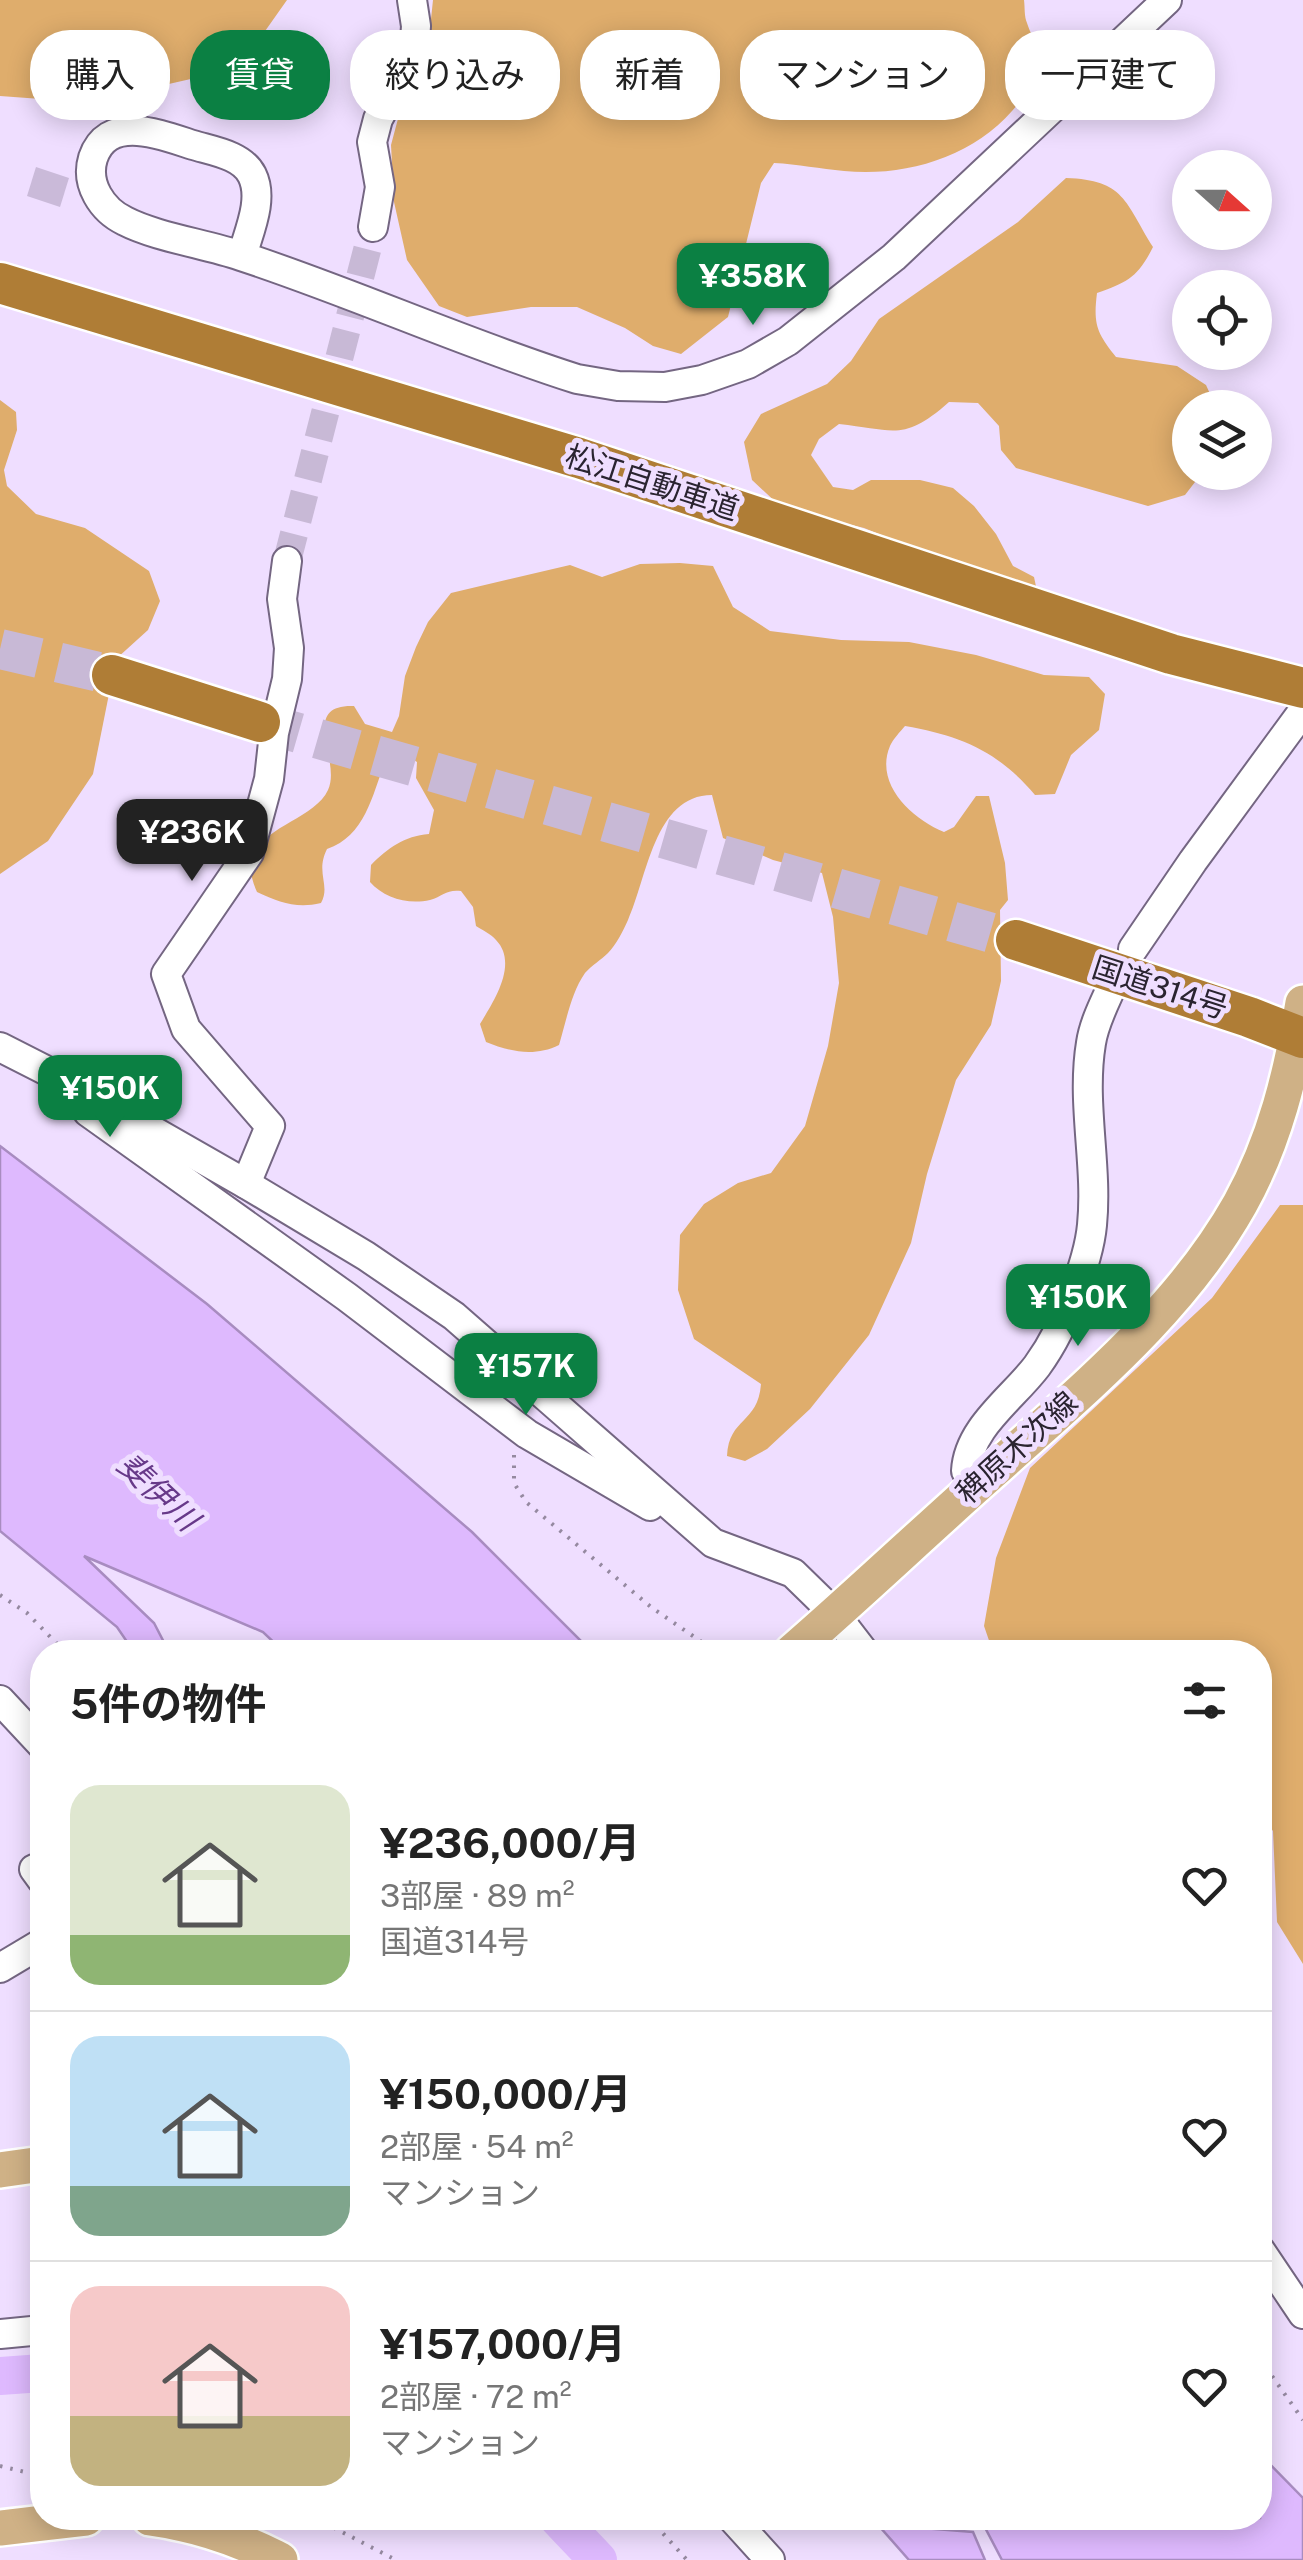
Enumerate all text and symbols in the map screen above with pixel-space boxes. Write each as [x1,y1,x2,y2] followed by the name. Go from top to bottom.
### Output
[30,30,170,120] chip: 購入
[190,30,330,120] chip: 賃貸
[350,30,560,120] chip: 絞り込み
[580,30,720,120] chip: 新着
[740,30,985,120] chip: マンション
[1005,30,1215,120] chip: 一戸建て
[1172,150,1272,250] north arrow
[1172,150,1272,490] map controls
[683,243,823,328] pin: ¥358K
[699,257,807,294] text: ¥358K
[1172,270,1272,370] button: locate
[1172,390,1272,490] button: layers
[561,437,743,527] street label: 松江自動車道
[122,799,262,884] pin: ¥236K
[139,813,245,850] text: ¥236K
[1088,948,1232,1026] street label: 国道314号
[40,1055,180,1140] pin: ¥150K
[60,1069,160,1106] text: ¥150K
[1008,1264,1148,1349] pin: ¥150K
[1028,1278,1128,1315] text: ¥150K
[456,1333,596,1418] pin: ¥157K
[476,1347,576,1384] text: ¥157K
[949,1384,1084,1511] street label: 稗原木次線
[111,1445,208,1540] water label: 斐伊川
[1177,1673,1232,1728] icon: filters
[70,1679,266,1728] text: 5件の物件
[380,1818,640,1867] text: ¥236,000/月
[150,1825,270,1945] icon: home
[1177,1858,1232,1913] icon: heart
[380,1877,575,1914] text: 3部屋 · 89 m²
[380,1923,529,1960] text: 国道314号
[380,2069,632,2118] text: ¥150,000/月
[150,2076,270,2196] icon: home
[1177,2109,1232,2164] icon: heart
[380,2128,574,2165] text: 2部屋 · 54 m²
[380,2174,540,2211] text: マンション
[380,2319,626,2368] text: ¥157,000/月
[150,2326,270,2446] icon: home
[1177,2359,1232,2414] icon: heart
[380,2378,571,2415] text: 2部屋 · 72 m²
[380,2424,540,2461] text: マンション

